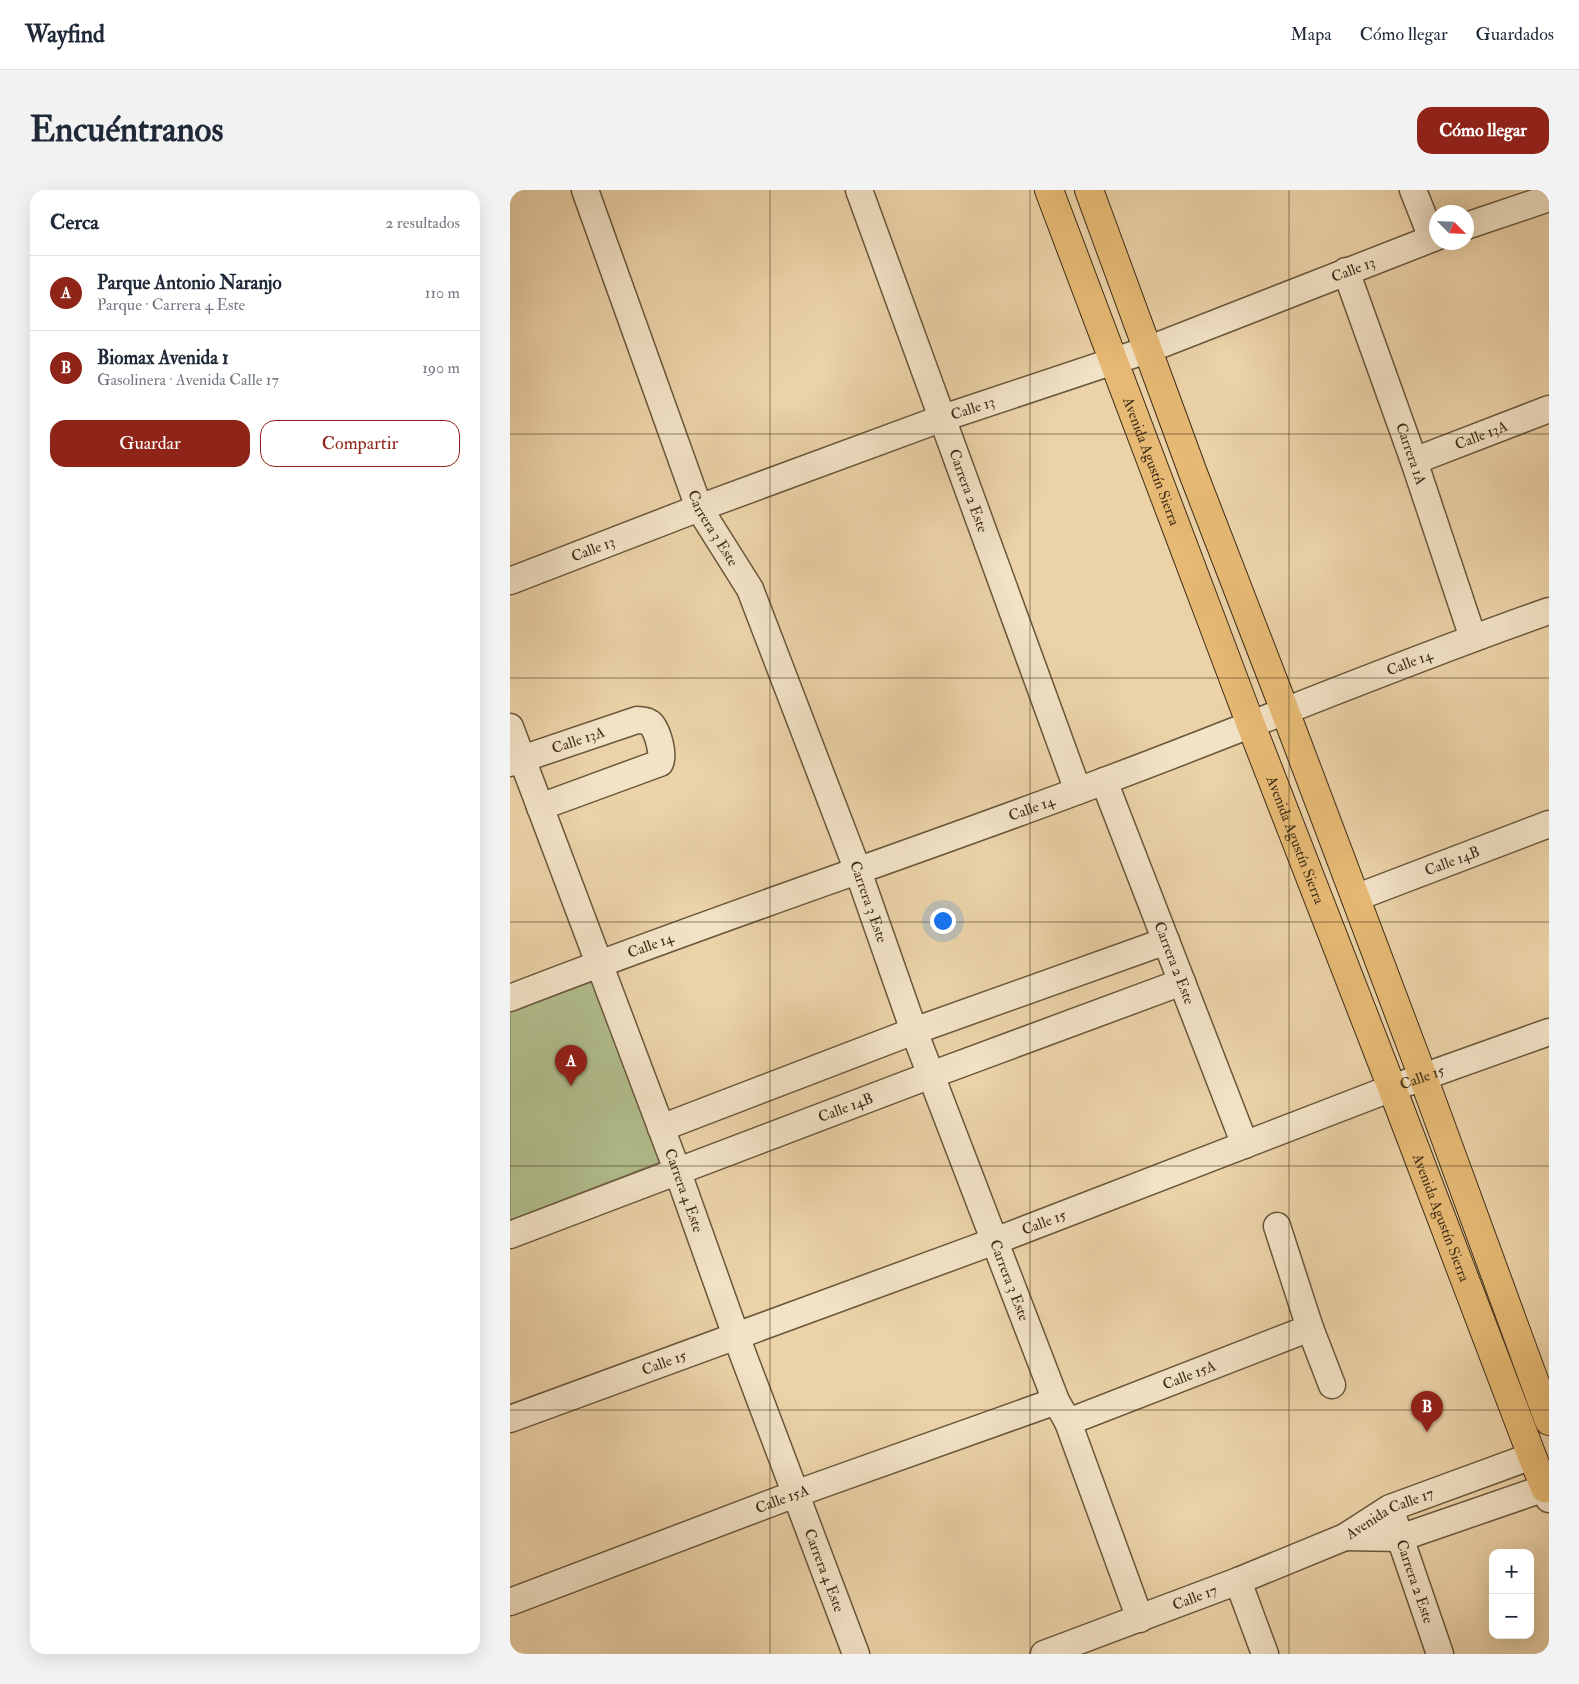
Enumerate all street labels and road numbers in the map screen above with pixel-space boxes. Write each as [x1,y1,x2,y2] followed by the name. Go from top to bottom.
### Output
[1329,253,1378,287] street label: Calle 13
[948,392,997,425] street label: Calle 13
[1118,394,1184,529] street label: Avenida Agustín Sierra
[1452,417,1511,454] street label: Calle 13A
[1391,420,1430,488] street label: Carrera 1A
[944,447,992,535] street label: Carrera 2 Este
[683,487,742,570] street label: Carrera 3 Este
[569,532,618,566] street label: Calle 13
[1384,645,1436,680] street label: Calle 14
[549,722,608,758] street label: Calle 13A
[1261,772,1329,907] street label: Avenida Agustín Sierra
[1006,791,1058,826] street label: Calle 14
[1422,842,1483,881] street label: Calle 14B
[845,858,891,945] street label: Carrera 3 Este
[1149,919,1199,1007] street label: Carrera 2 Este
[625,928,677,963] street label: Calle 14
[1397,1061,1448,1094] street label: Calle 15
[816,1089,876,1127] street label: Calle 14B
[660,1146,707,1235] street label: Carrera 4 Este
[1407,1150,1474,1285] street label: Avenida Agustín Sierra
[1019,1205,1069,1240] street label: Calle 15
[985,1237,1033,1324] street label: Carrera 3 Este
[639,1346,689,1380] street label: Calle 15
[1160,1356,1219,1394] street label: Calle 15A
[753,1481,812,1518] street label: Calle 15A
[1342,1484,1437,1544] street label: Avenida Calle 17
[800,1526,848,1615] street label: Carrera 4 Este
[1391,1537,1438,1626] street label: Carrera 2 Este
[1170,1581,1220,1615] street label: Calle 17

